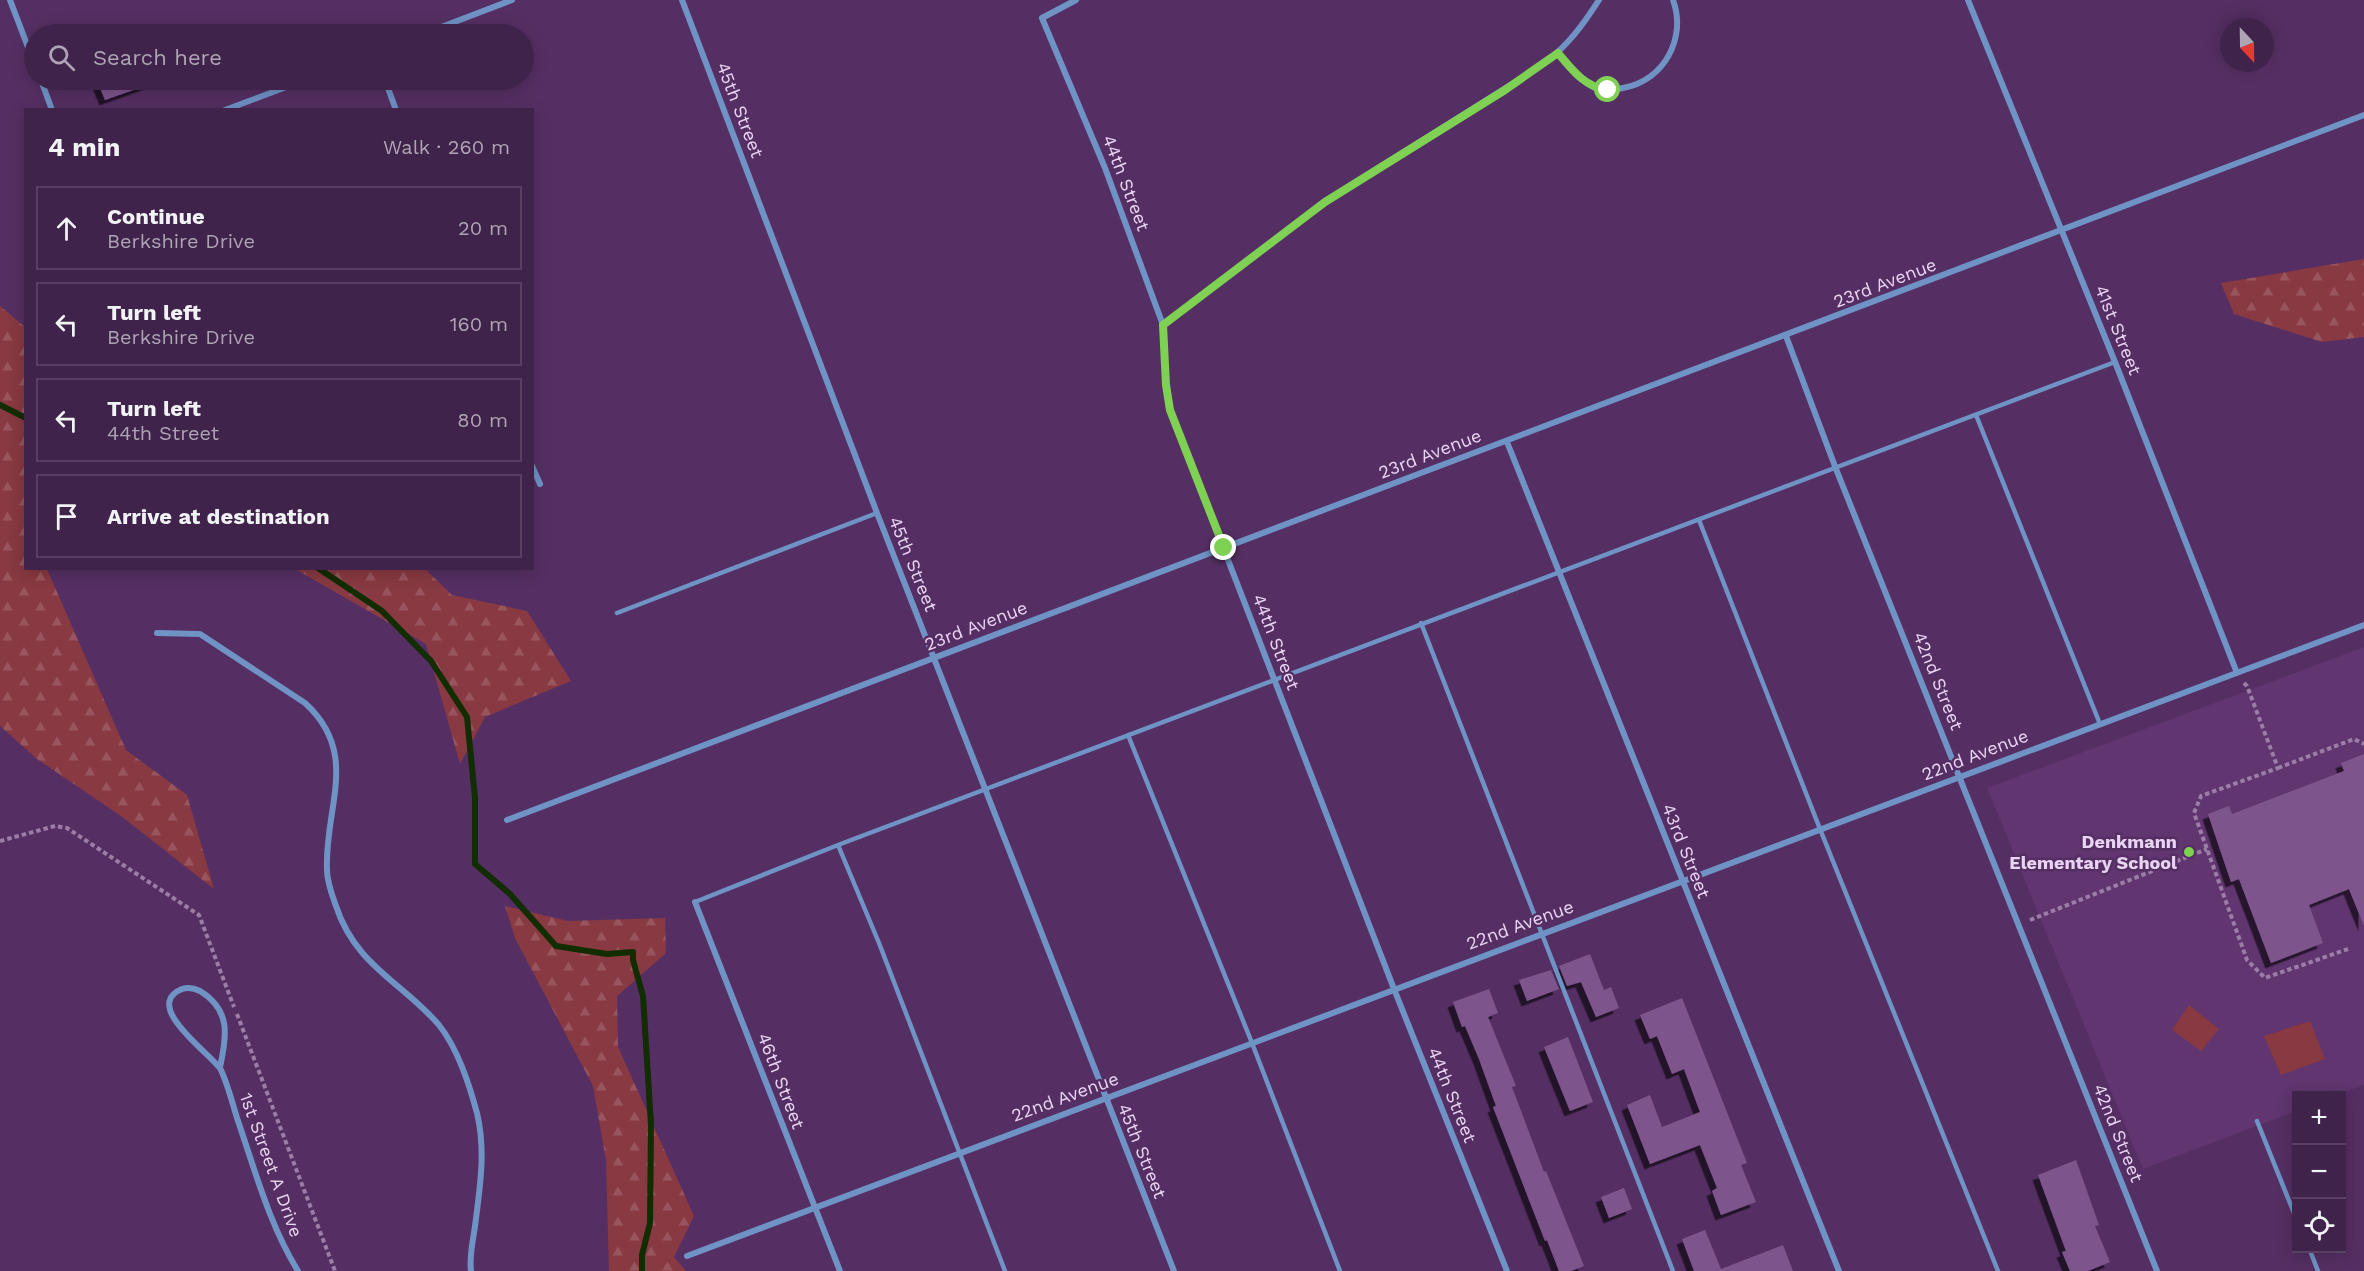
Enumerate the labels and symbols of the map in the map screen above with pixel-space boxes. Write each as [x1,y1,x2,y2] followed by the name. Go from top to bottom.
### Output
[2220,18,2274,72] north arrow
[713,59,768,161] street label: 45th Street
[1594,76,1620,102] route start
[1099,132,1155,234] street label: 44th Street
[1830,253,1939,312] street label: 23rd Avenue
[2091,282,2146,378] street label: 41st Street
[1375,424,1484,483] street label: 23rd Avenue
[885,513,942,615] street label: 45th Street
[1210,534,1236,560] route end
[1249,591,1305,693] street label: 44th Street
[921,596,1030,655] street label: 23rd Avenue
[1909,629,1968,733] street label: 42nd Street
[1919,725,2031,784] street label: 22nd Avenue
[1658,800,1715,902] street label: 43rd Street
[2009,831,2177,873] place label: Denkmann Elementary School
[2182,845,2196,859] marker: Denkmann Elementary School
[1463,895,1576,954] street label: 22nd Avenue
[754,1030,810,1132] street label: 46th Street
[1424,1044,1481,1146] street label: 44th Street
[1008,1067,1121,1126] street label: 22nd Avenue
[2089,1081,2148,1185] street label: 42nd Street
[236,1090,307,1240] street label: 1st Street A Drive
[1114,1100,1171,1202] street label: 45th Street

